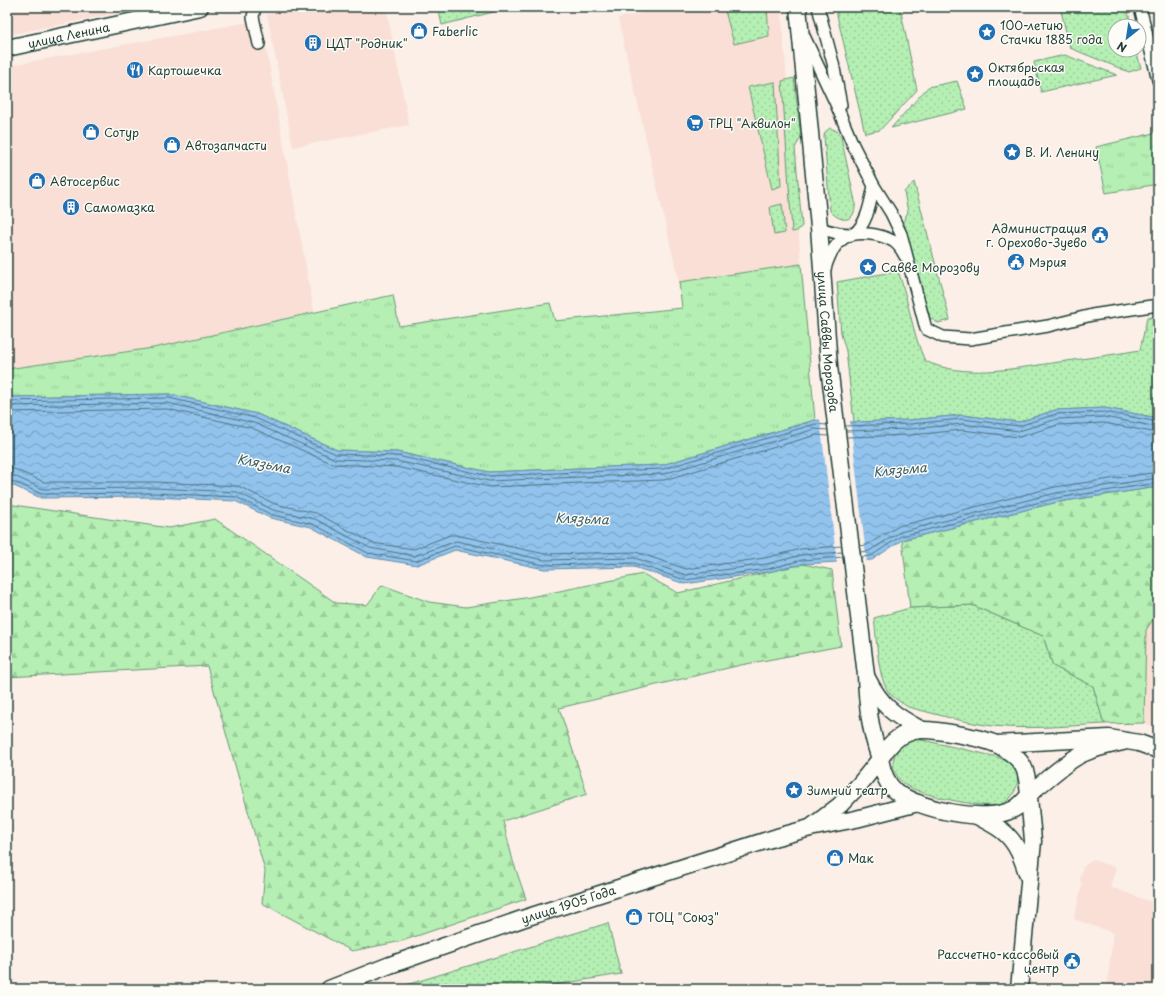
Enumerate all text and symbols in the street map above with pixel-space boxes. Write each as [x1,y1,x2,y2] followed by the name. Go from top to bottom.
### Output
[1000,16,1103,48] place label: 100-летию Стачки 1885 года
[26,17,112,52] street label: улица Ленина
[1107,18,1147,58] north arrow
[409,21,429,41] shop icon: Faberlic
[432,22,478,40] place label: Faberlic
[977,22,997,42] place icon: 100-летию Стачки 1885 года
[303,33,323,53] building icon: ЦДТ "Родник"
[326,34,408,52] place label: ЦДТ "Родник"
[1113,37,1130,57] text: N
[988,58,1065,90] place label: Октябрьская площадь
[125,60,145,80] restaurant icon: Картошечка
[148,61,222,79] place label: Картошечка
[965,64,985,84] place icon: Октябрьская площадь
[685,113,705,133] supermarket icon: ТРЦ "Аквилон"
[708,114,796,132] place label: ТРЦ "Аквилон"
[81,122,101,142] shop icon: Сотур
[104,123,139,141] place label: Сотур
[162,135,182,155] shop icon: Автозапчасти
[185,136,267,154] place label: Автозапчасти
[1002,142,1022,162] place icon: В. И. Ленину
[1025,143,1099,161] place label: В. И. Ленину
[27,171,47,191] shop icon: Автосервис
[50,172,120,190] place label: Автосервис
[61,197,81,217] building icon: Самомазка
[84,198,155,216] place label: Самомазка
[986,219,1087,251] place label: Администрация г. Орехово-Зуево
[1090,225,1110,245] public building icon: Администрация г. Орехово-Зуево
[1006,252,1026,272] public building icon: Мэрия
[1029,253,1067,271] place label: Мэрия
[858,257,878,277] place icon: Савве Морозову
[881,258,980,276] place label: Савве Морозову
[813,271,844,414] street label: улица Саввы Морозова
[236,449,293,478] water label: Клязьма
[872,457,929,481] water label: Клязьма
[555,508,610,528] water label: Клязьма
[784,780,804,800] place icon: Зимний театр
[807,781,888,799] place label: Зимний театр
[825,848,845,868] shop icon: Мак
[848,849,874,867] place label: Мак
[519,880,618,928] street label: улица 1905 Года
[624,907,644,927] shop icon: ТОЦ "Союз"
[647,908,719,926] place label: ТОЦ "Союз"
[937,945,1059,977] place label: Рассчетно-кассовый центр
[1062,951,1082,971] public building icon: Рассчетно-кассовый центр

